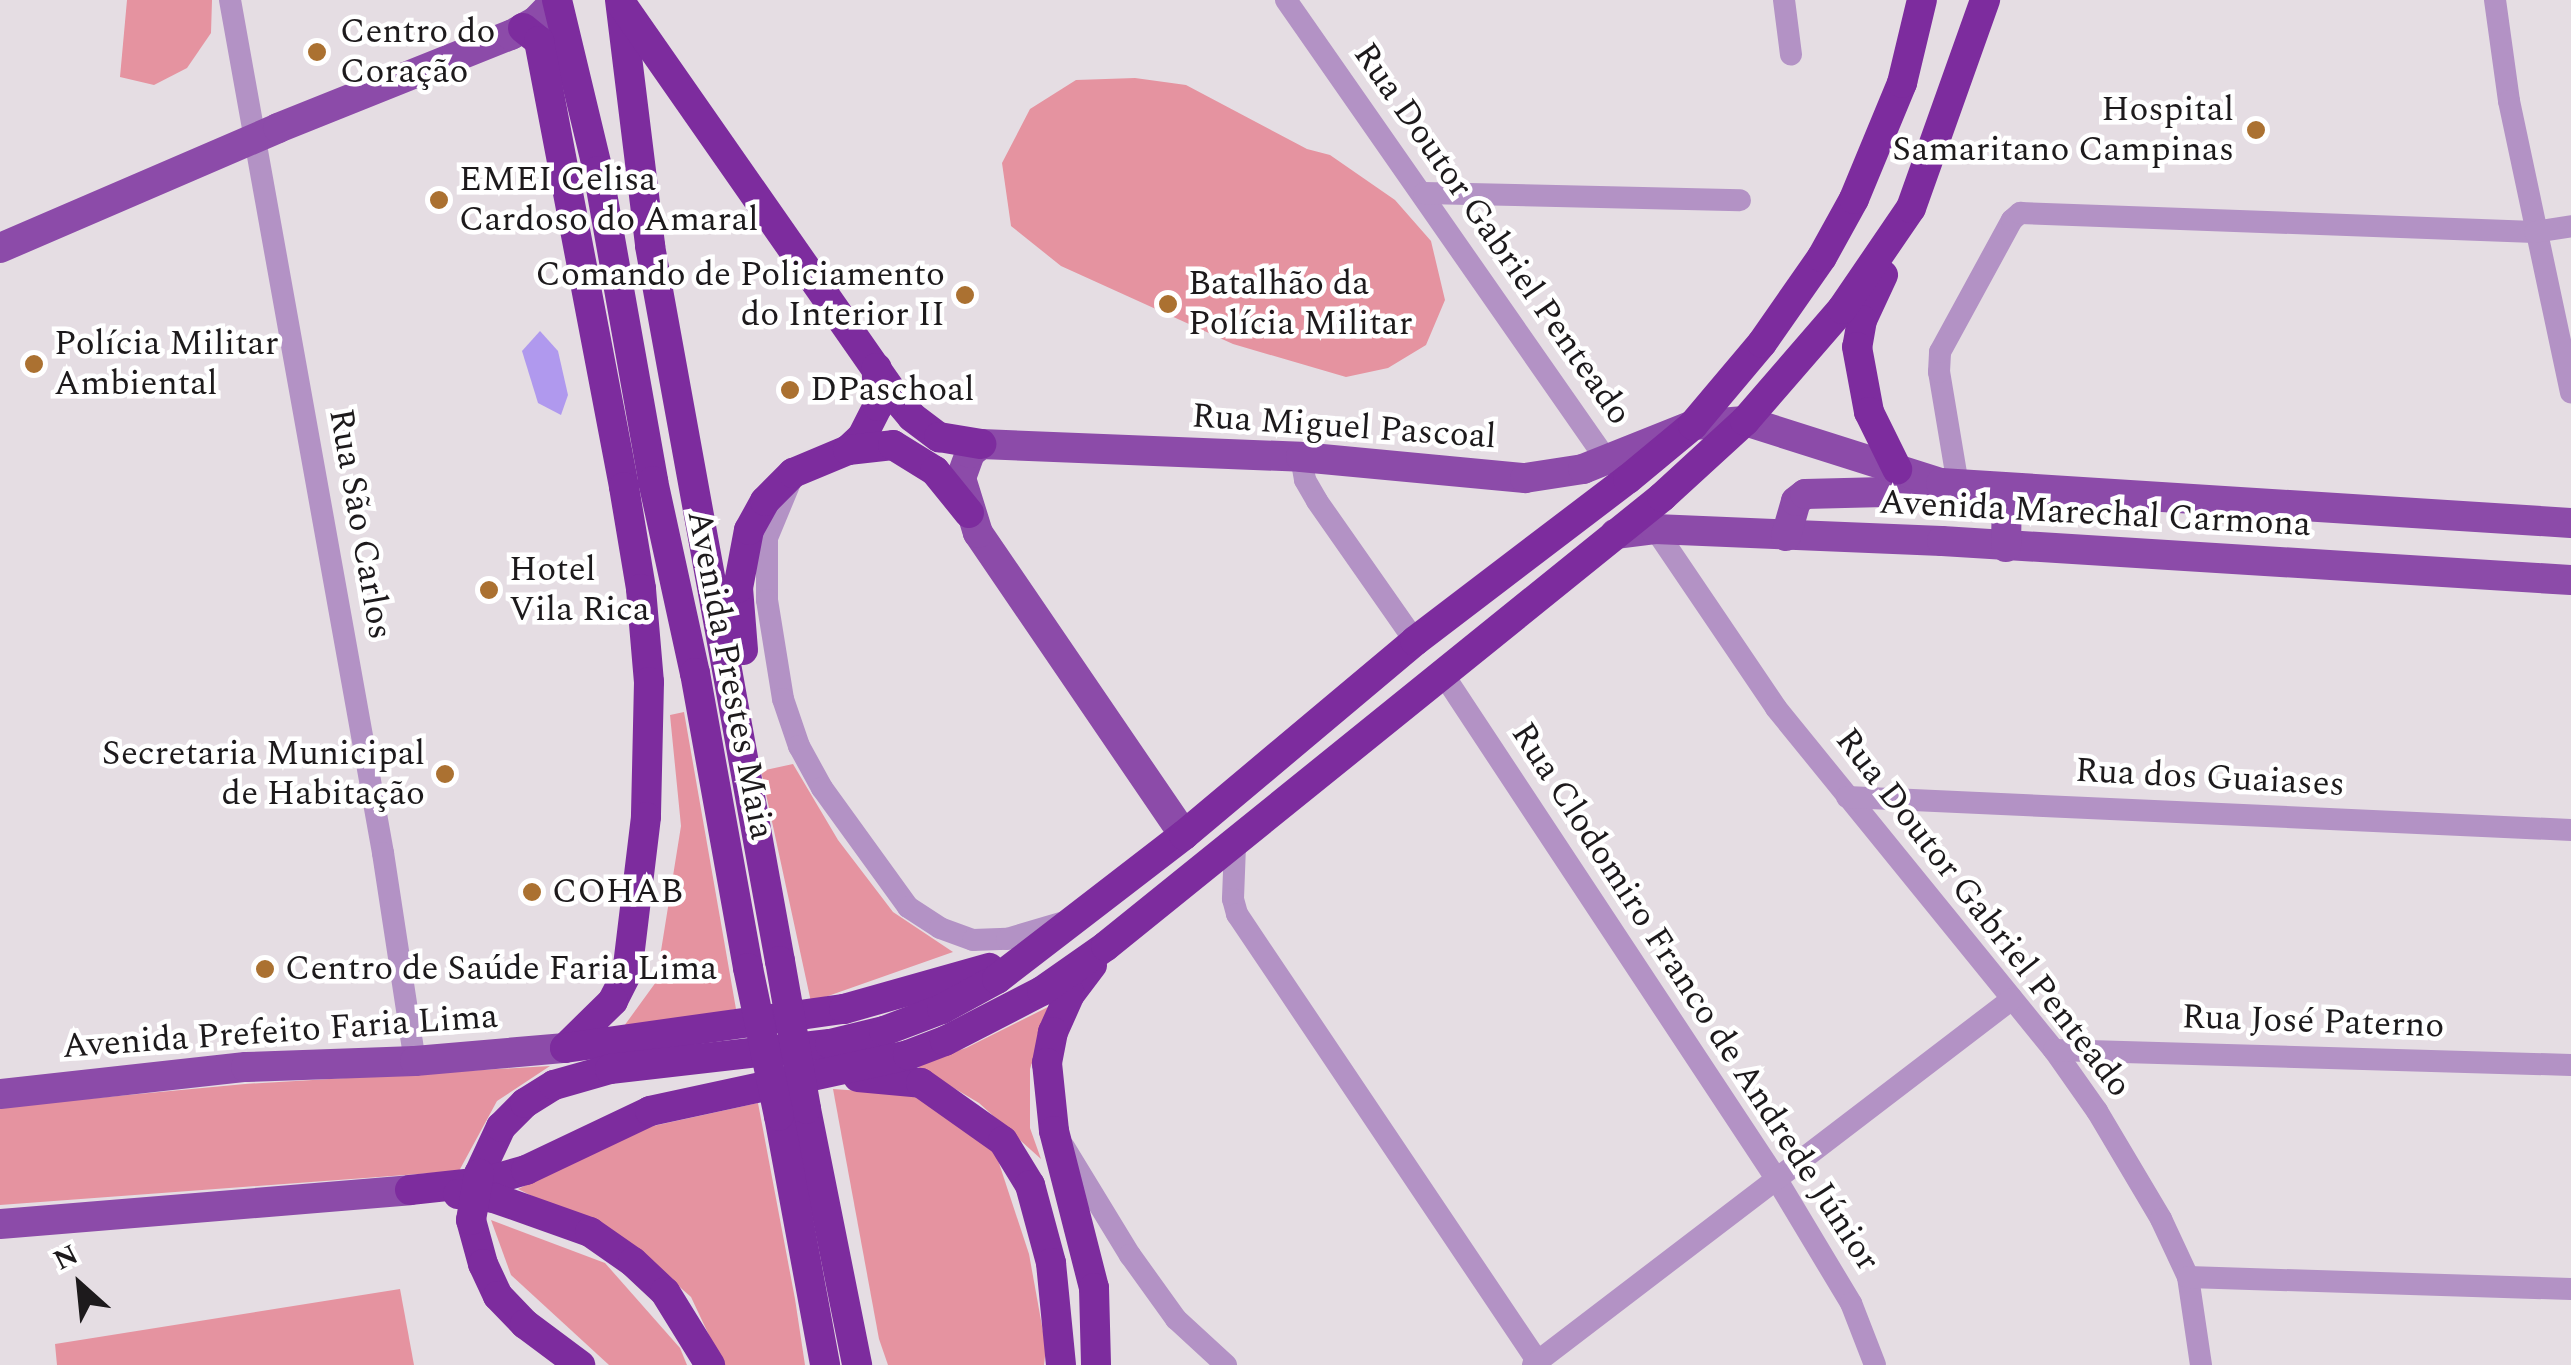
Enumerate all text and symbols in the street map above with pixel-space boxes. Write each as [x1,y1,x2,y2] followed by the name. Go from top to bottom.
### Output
[340,11,495,93] place label: Centro do Coração
[1344,35,1640,433] street label: Rua Doutor Gabriel Penteado
[304,39,330,65] marker: Centro do Coração
[1892,89,2234,171] place label: Hospital Samaritano Campinas
[2243,117,2269,143] marker: Hospital Samaritano Campinas
[459,159,759,241] place label: EMEI Celisa Cardoso do Amaral
[428,189,450,211] marker: EMEI Celisa Cardoso do Amaral
[536,254,945,336] place label: Comando de Policiamento do Interior II
[1188,263,1413,345] place label: Batalhão da Polícia Militar
[954,284,976,306] marker: Comando de Policiamento do Interior II
[1157,293,1179,315] marker: Batalhão da Polícia Militar
[54,323,279,405] place label: Polícia Militar Ambiental
[23,353,45,375] marker: Polícia Militar Ambiental
[810,369,974,411] place label: DPaschoal
[779,379,801,401] marker: DPaschoal
[1190,395,1498,459] street label: Rua Miguel Pascoal
[319,405,401,643] street label: Rua São Carlos
[1878,482,2312,546] street label: Avenida Marechal Carmona
[677,507,783,843] street label: Avenida Prestes Maia
[509,549,650,631] place label: Hotel Vila Rica
[478,579,500,601] marker: Hotel Vila Rica
[1502,715,1888,1279] street label: Rua Clodomiro Franco de Andrede Júnior
[1826,720,2140,1106] street label: Rua Doutor Gabriel Penteado
[102,733,425,815] place label: Secretaria Municipal de Habitação
[2074,750,2346,806] street label: Rua dos Guaiases
[434,763,456,785] marker: Secretaria Municipal de Habitação
[552,871,683,913] place label: COHAB
[521,881,543,903] marker: COHAB
[285,948,717,990] place label: Centro de Saúde Faria Lima
[254,958,276,980] marker: Centro de Saúde Faria Lima
[61,996,499,1068] street label: Avenida Prefeito Faria Lima
[2181,996,2445,1048] street label: Rua José Paterno
[46,1233,86,1282] text: N
[30,1235,130,1335] north arrow

